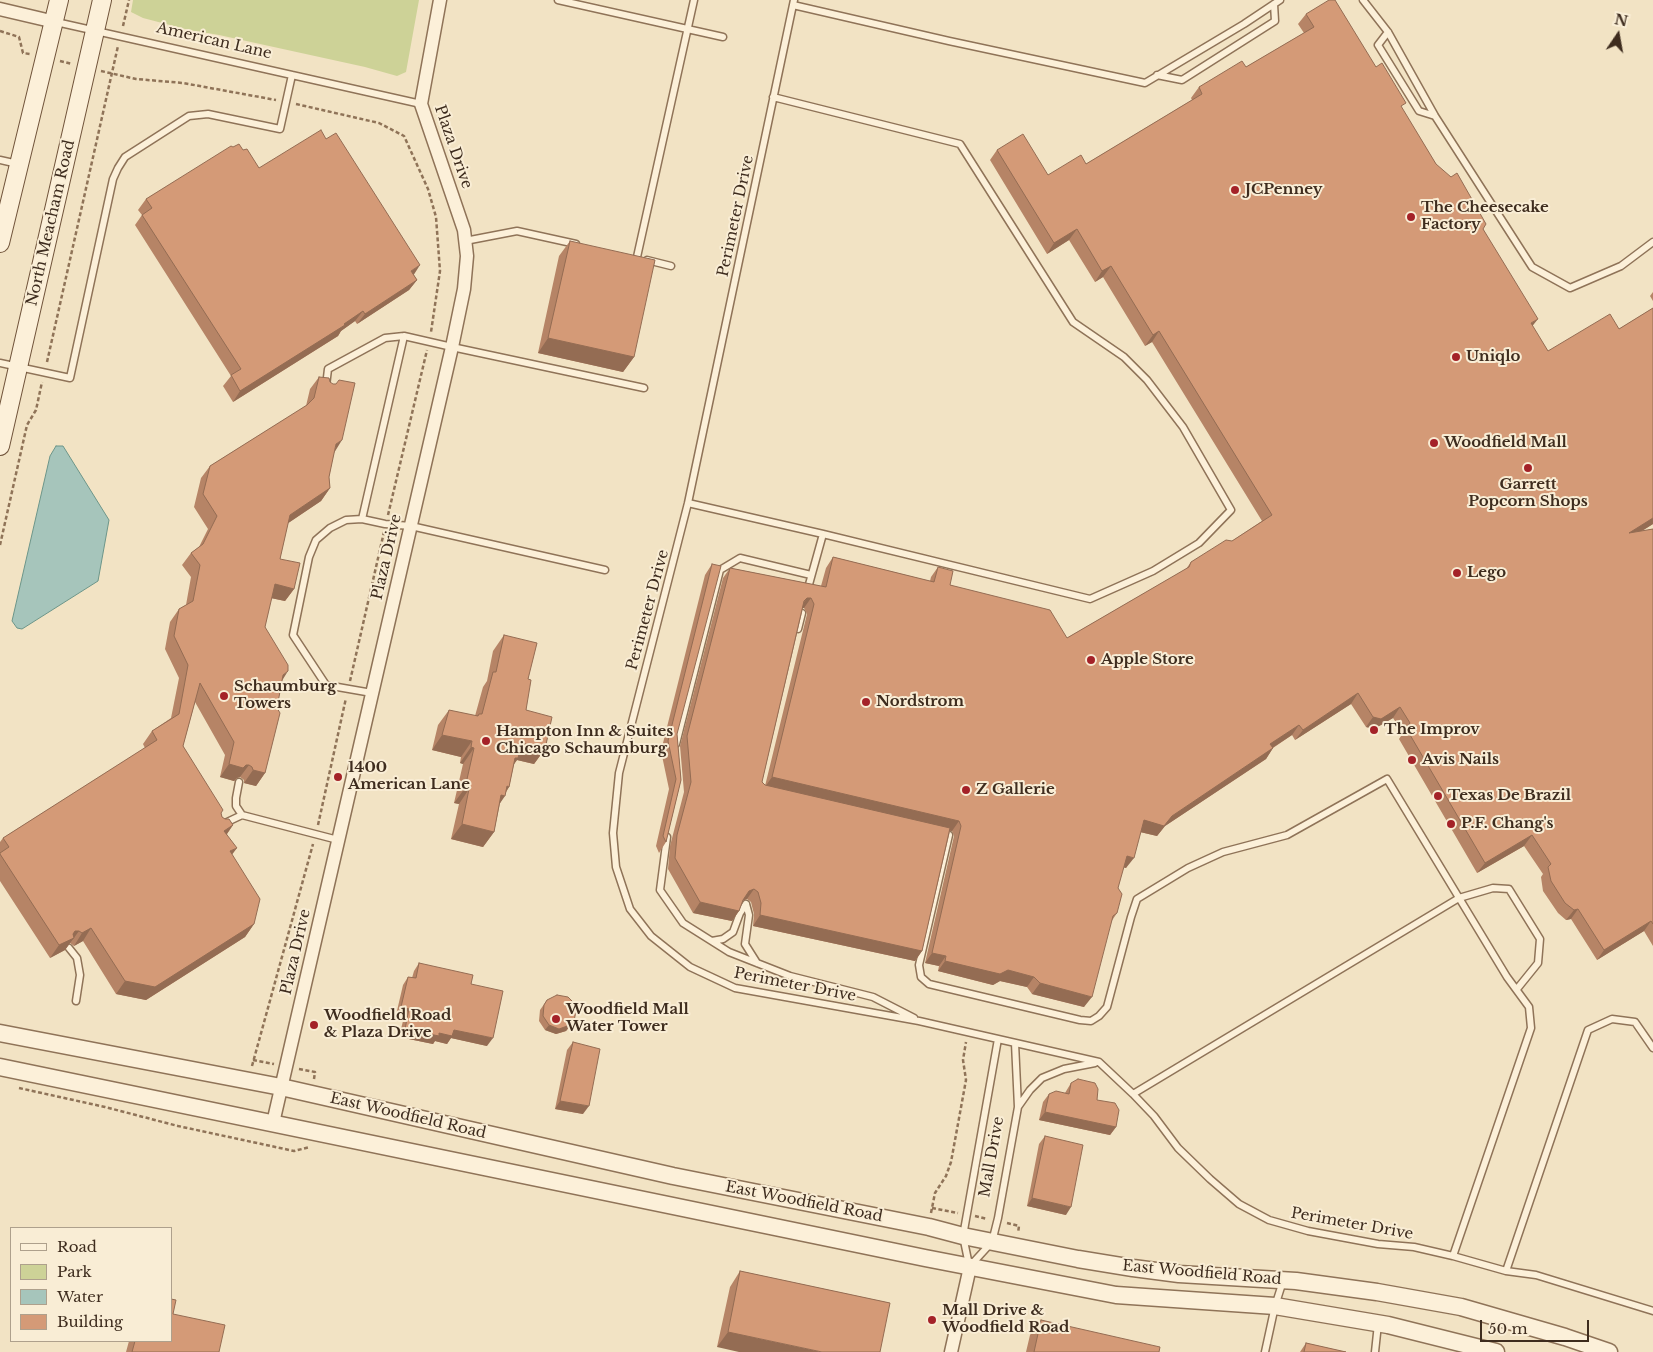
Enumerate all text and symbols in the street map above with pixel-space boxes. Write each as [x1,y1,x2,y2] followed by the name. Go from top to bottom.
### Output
[1593,10,1643,60] north arrow
[1613,10,1629,30] text: N
[155,19,273,63] street label: American Lane
[430,103,476,191] street label: Plaza Drive
[23,138,79,308] street label: North Meacham Road
[714,153,758,279] street label: Perimeter Drive
[1245,181,1323,199] place label: JCPenney
[1229,184,1241,196] marker: JCPenney
[1421,199,1549,234] place label: The Cheesecake Factory
[1405,211,1417,223] marker: The Cheesecake Factory
[1466,348,1520,366] place label: Uniqlo
[1450,351,1462,363] marker: Uniqlo
[1444,434,1567,452] place label: Woodfield Mall
[1428,437,1440,449] marker: Woodfield Mall
[1522,462,1534,474] marker: Garrett Popcorn Shops
[1468,476,1588,511] place label: Garrett Popcorn Shops
[368,512,406,602] street label: Plaza Drive
[623,548,673,672] street label: Perimeter Drive
[1467,564,1506,582] place label: Lego
[1451,567,1463,579] marker: Lego
[1101,651,1194,669] place label: Apple Store
[1085,654,1097,666] marker: Apple Store
[234,678,336,713] place label: Schaumburg Towers
[218,690,230,702] marker: Schaumburg Towers
[876,693,964,711] place label: Nordstrom
[860,696,872,708] marker: Nordstrom
[1384,721,1480,739] place label: The Improv
[496,723,673,758] place label: Hampton Inn & Suites Chicago Schaumburg
[1368,724,1380,736] marker: The Improv
[480,735,492,747] marker: Hampton Inn & Suites Chicago Schaumburg
[1422,751,1499,769] place label: Avis Nails
[1406,754,1418,766] marker: Avis Nails
[348,759,470,794] place label: 1400 American Lane
[332,771,344,783] marker: 1400 American Lane
[976,781,1055,799] place label: Z Gallerie
[960,784,972,796] marker: Z Gallerie
[1448,787,1571,805] place label: Texas De Brazil
[1432,790,1444,802] marker: Texas De Brazil
[1461,815,1553,833] place label: P.F. Chang's
[1445,818,1457,830] marker: P.F. Chang's
[277,907,315,997] street label: Plaza Drive
[732,964,858,1006] street label: Perimeter Drive
[566,1001,689,1036] place label: Woodfield Mall Water Tower
[324,1007,451,1042] place label: Woodfield Road & Plaza Drive
[550,1013,562,1025] marker: Woodfield Mall Water Tower
[308,1019,320,1031] marker: Woodfield Road & Plaza Drive
[328,1089,488,1143] street label: East Woodfield Road
[976,1115,1008,1199] street label: Mall Drive
[724,1178,884,1226] street label: East Woodfield Road
[1289,1204,1415,1244] street label: Perimeter Drive
[10,1227,172,1342] legend
[57,1237,97,1256] text: Road
[1122,1257,1282,1289] street label: East Woodfield Road
[57,1262,92,1281] text: Park
[57,1287,103,1306] text: Water
[942,1302,1069,1337] place label: Mall Drive & Woodfield Road
[1483,1310,1592,1342] scale bar
[57,1312,123,1331] text: Building
[926,1314,938,1326] marker: Mall Drive & Woodfield Road
[1488,1319,1528,1338] text: 50 m

